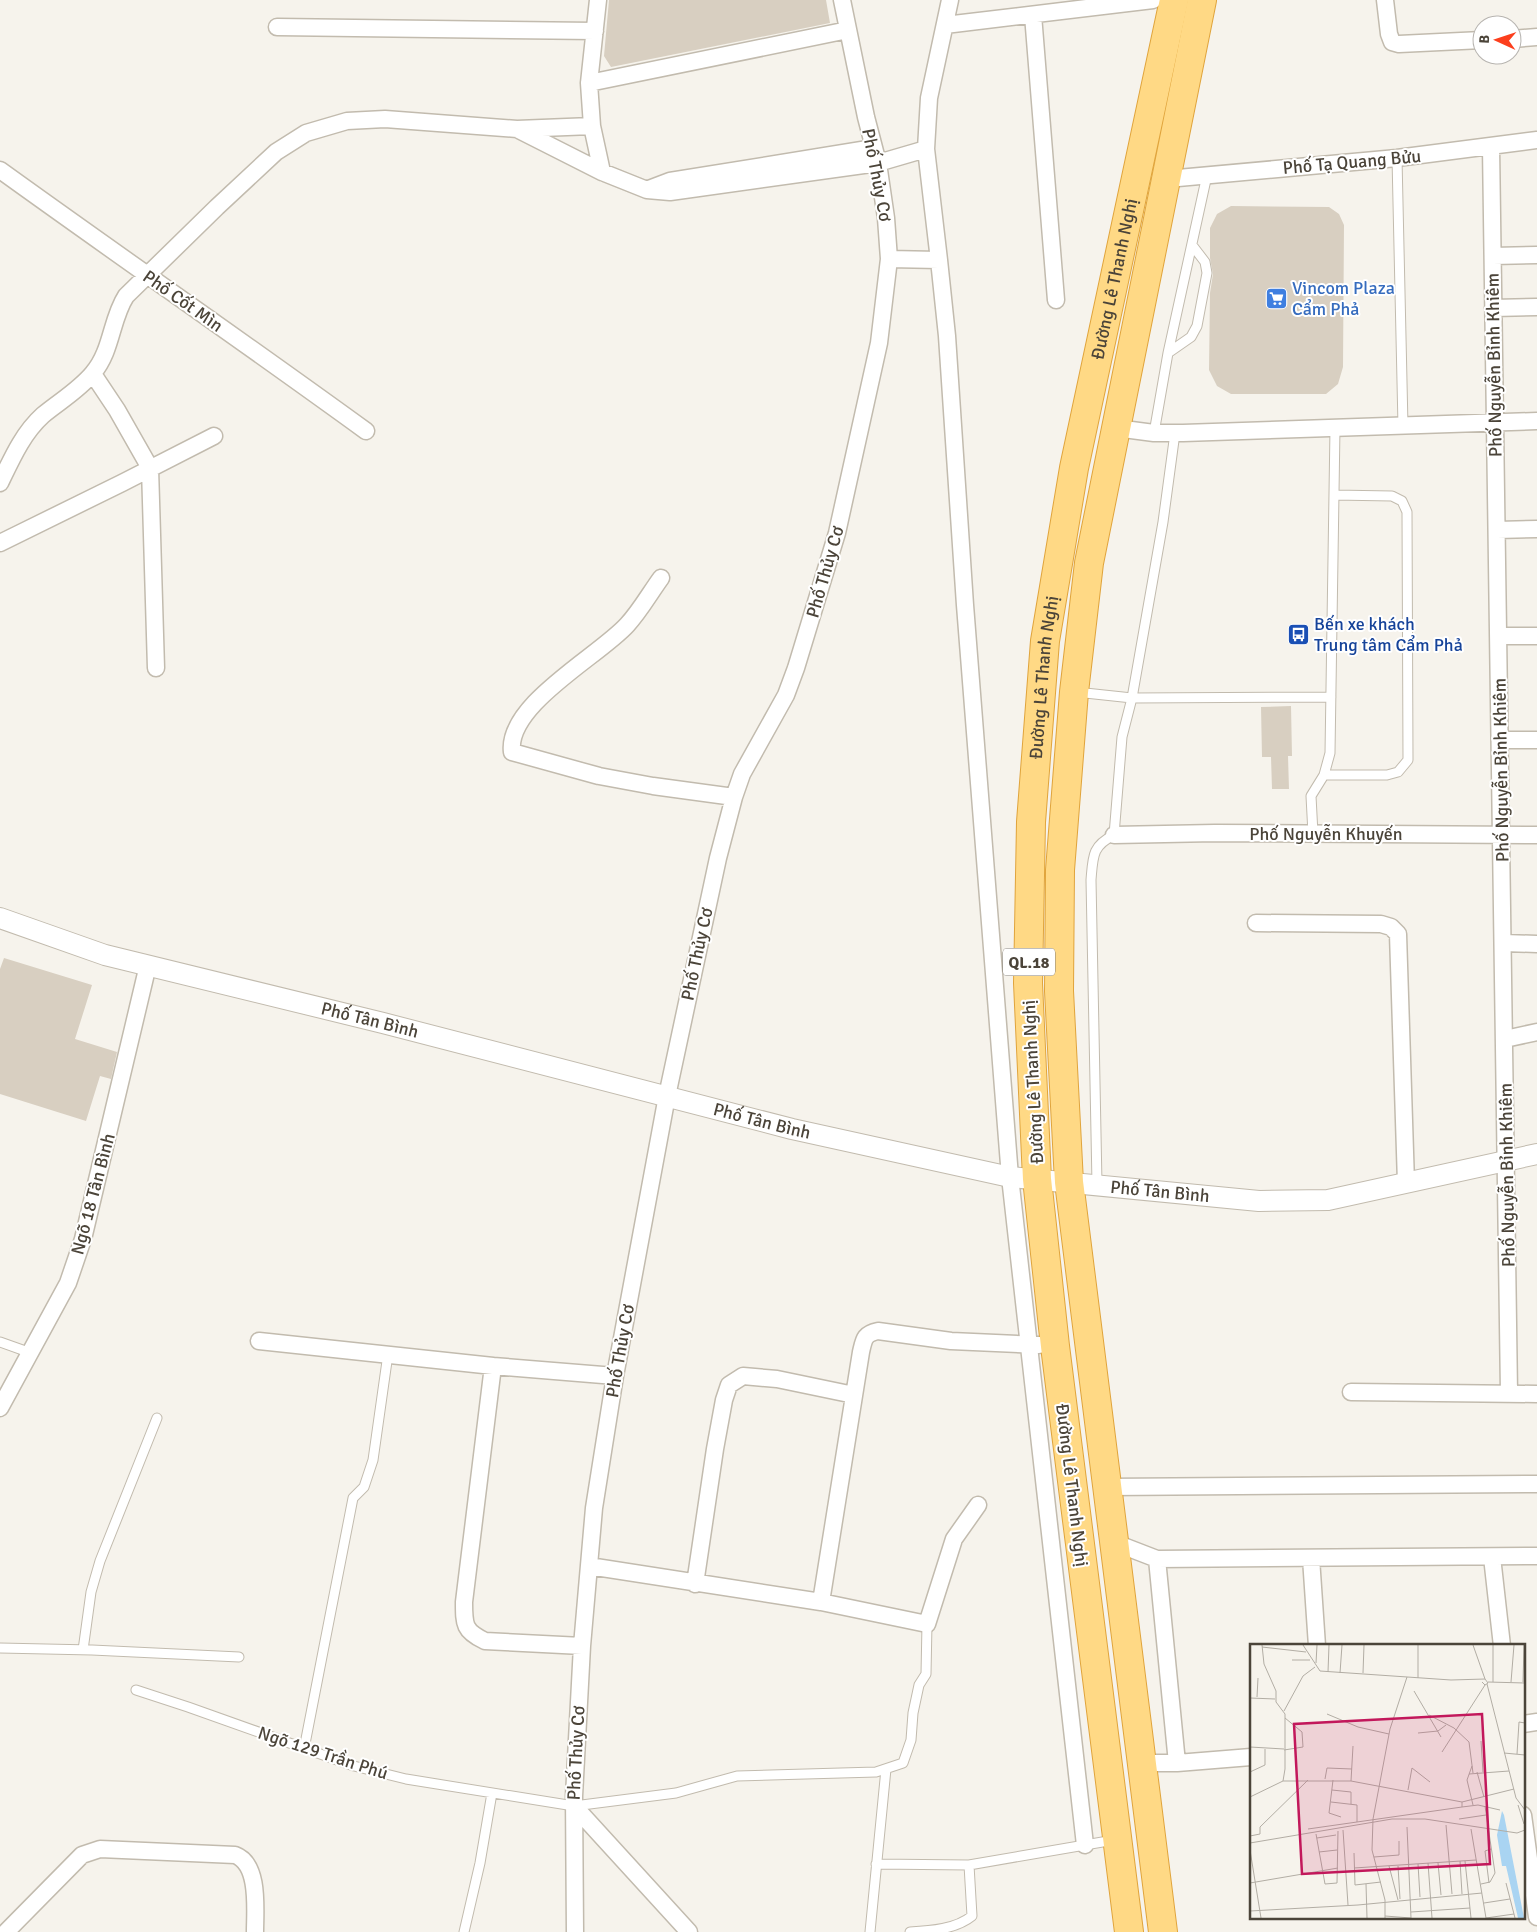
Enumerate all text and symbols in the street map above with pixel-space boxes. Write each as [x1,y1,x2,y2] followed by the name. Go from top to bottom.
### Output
[1472,15,1522,65] north arrow
[1476,34,1493,44] text: B
[857,127,897,224] street label: Phố Thủy Cơ
[1282,145,1422,179] street label: Phố Tạ Quang Bửu
[1086,196,1142,362] street label: Đường Lê Thanh Nghị
[139,265,227,337] street label: Phố Cốt Mìn
[1481,273,1507,457] street label: Phố Nguyễn Bỉnh Khiêm
[1292,277,1395,320] place label: Vincom Plaza Cẩm Phả
[1264,286,1288,310] supermarket icon: Vincom Plaza Cẩm Phả
[801,523,849,620] street label: Phố Thủy Cơ
[1025,594,1063,760] street label: Đường Lê Thanh Nghị
[1314,613,1463,656] place label: Bến xe khách Trung tâm Cẩm Phả
[1286,622,1310,646] bus stop icon: Bến xe khách Trung tâm Cẩm Phả
[1488,678,1514,862] street label: Phố Nguyễn Bỉnh Khiêm
[1249,823,1403,845] street label: Phố Nguyễn Khuyến
[676,905,718,1002] street label: Phố Thủy Cơ
[1003,949,1055,976] road number: QL.18
[319,997,421,1043] street label: Phố Tân Bình
[1018,999,1048,1165] street label: Đường Lê Thanh Nghị
[1494,1083,1520,1267] street label: Phố Nguyễn Bỉnh Khiêm
[711,1098,813,1144] street label: Phố Tân Bình
[66,1131,120,1257] street label: Ngõ 18 Tân Bình
[1109,1176,1211,1207] street label: Phố Tân Bình
[601,1302,639,1399] street label: Phố Thủy Cơ
[1051,1402,1093,1568] street label: Đường Lê Thanh Nghị
[1250,1644,1524,1920] inset map
[563,1705,589,1801] street label: Phố Thủy Cơ
[255,1722,391,1784] street label: Ngõ 129 Trần Phú

